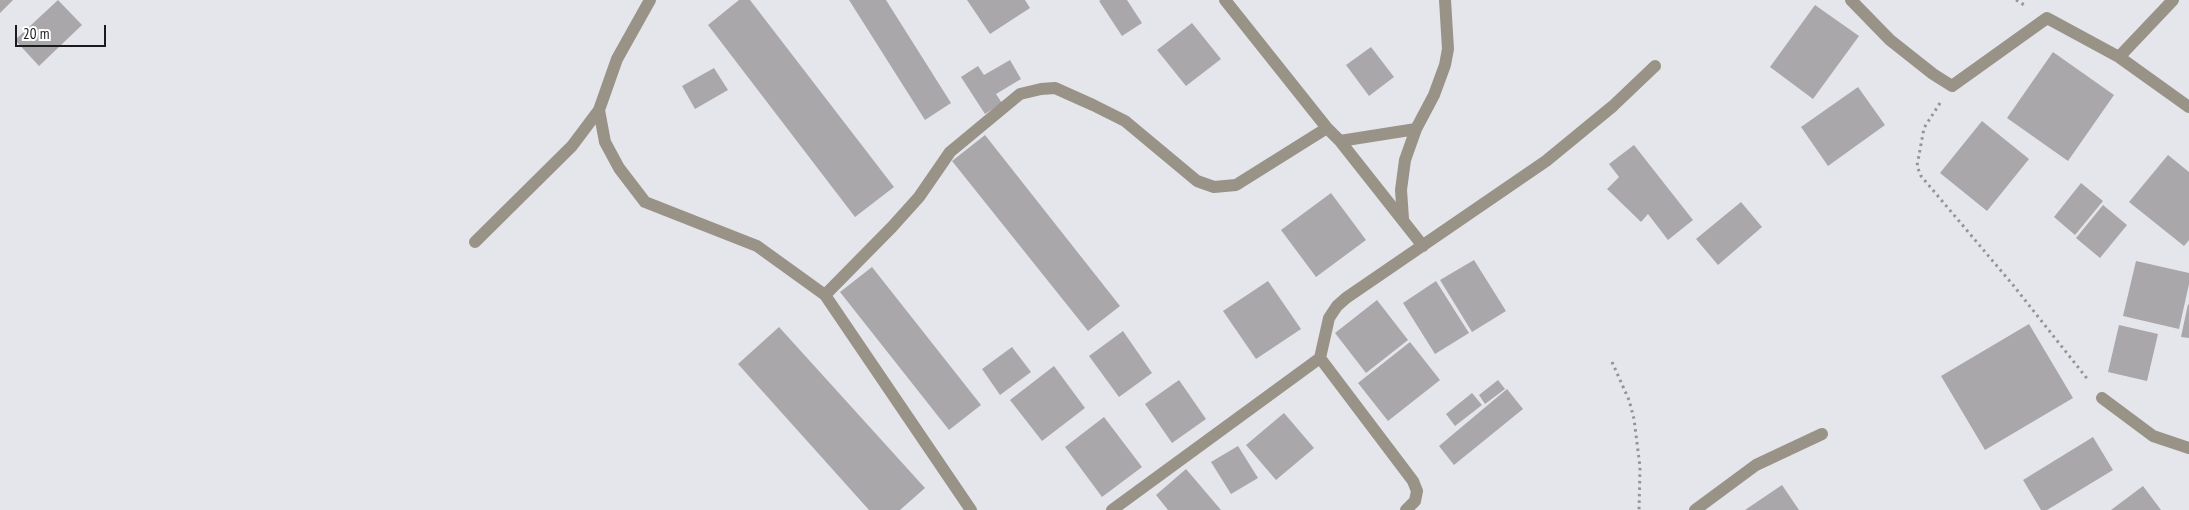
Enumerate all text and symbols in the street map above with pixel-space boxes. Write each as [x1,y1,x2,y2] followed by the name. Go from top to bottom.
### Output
[18,15,109,47] scale bar
[23,24,49,43] text: 20 m

